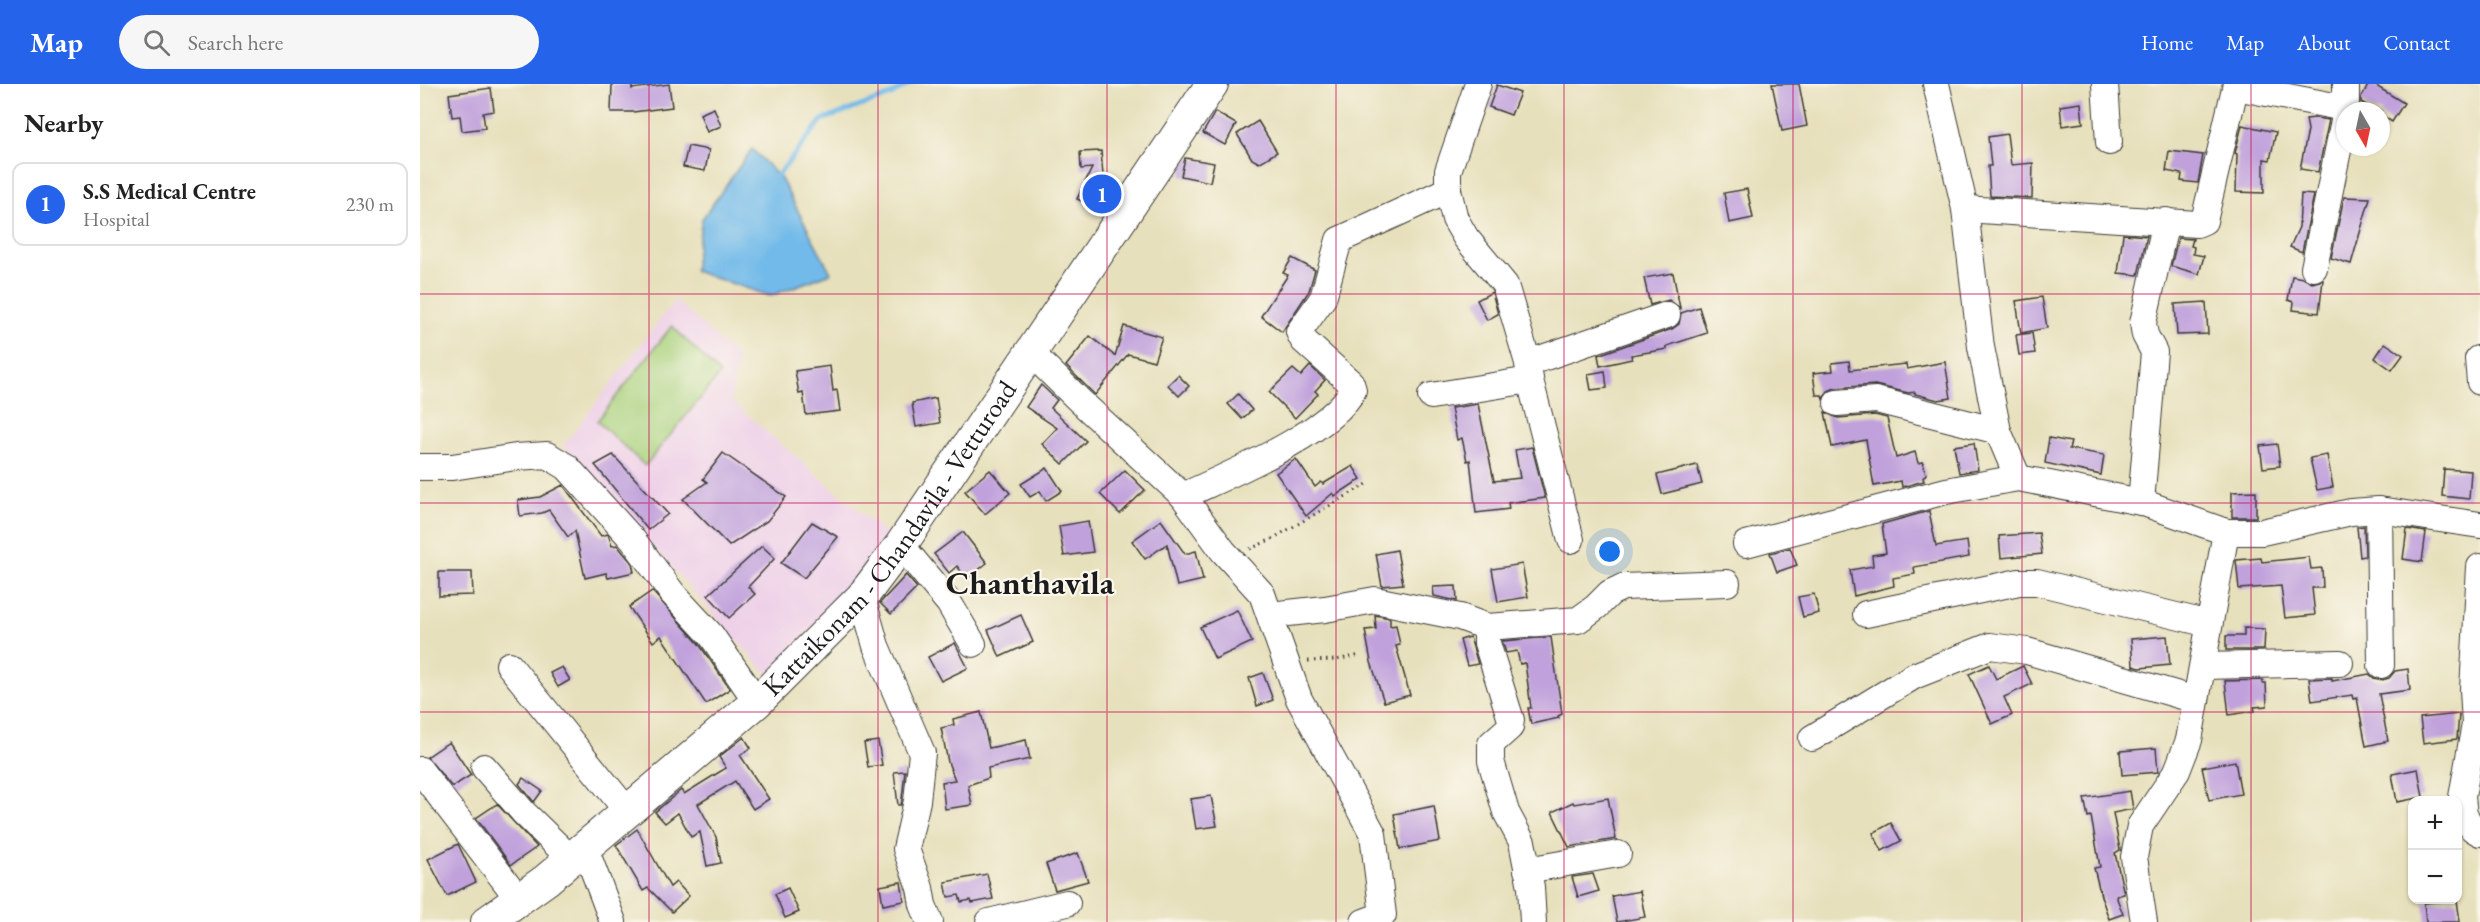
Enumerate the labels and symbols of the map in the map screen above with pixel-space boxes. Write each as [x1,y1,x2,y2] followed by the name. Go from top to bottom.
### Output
[2336,102,2390,156] north arrow
[1082,172,1122,216] pin: 1
[755,373,1024,704] street label: Kattaikonam - Chandavila - Vetturoad
[1595,537,1624,566] your location
[946,561,1115,604] district label: Chanthavila

